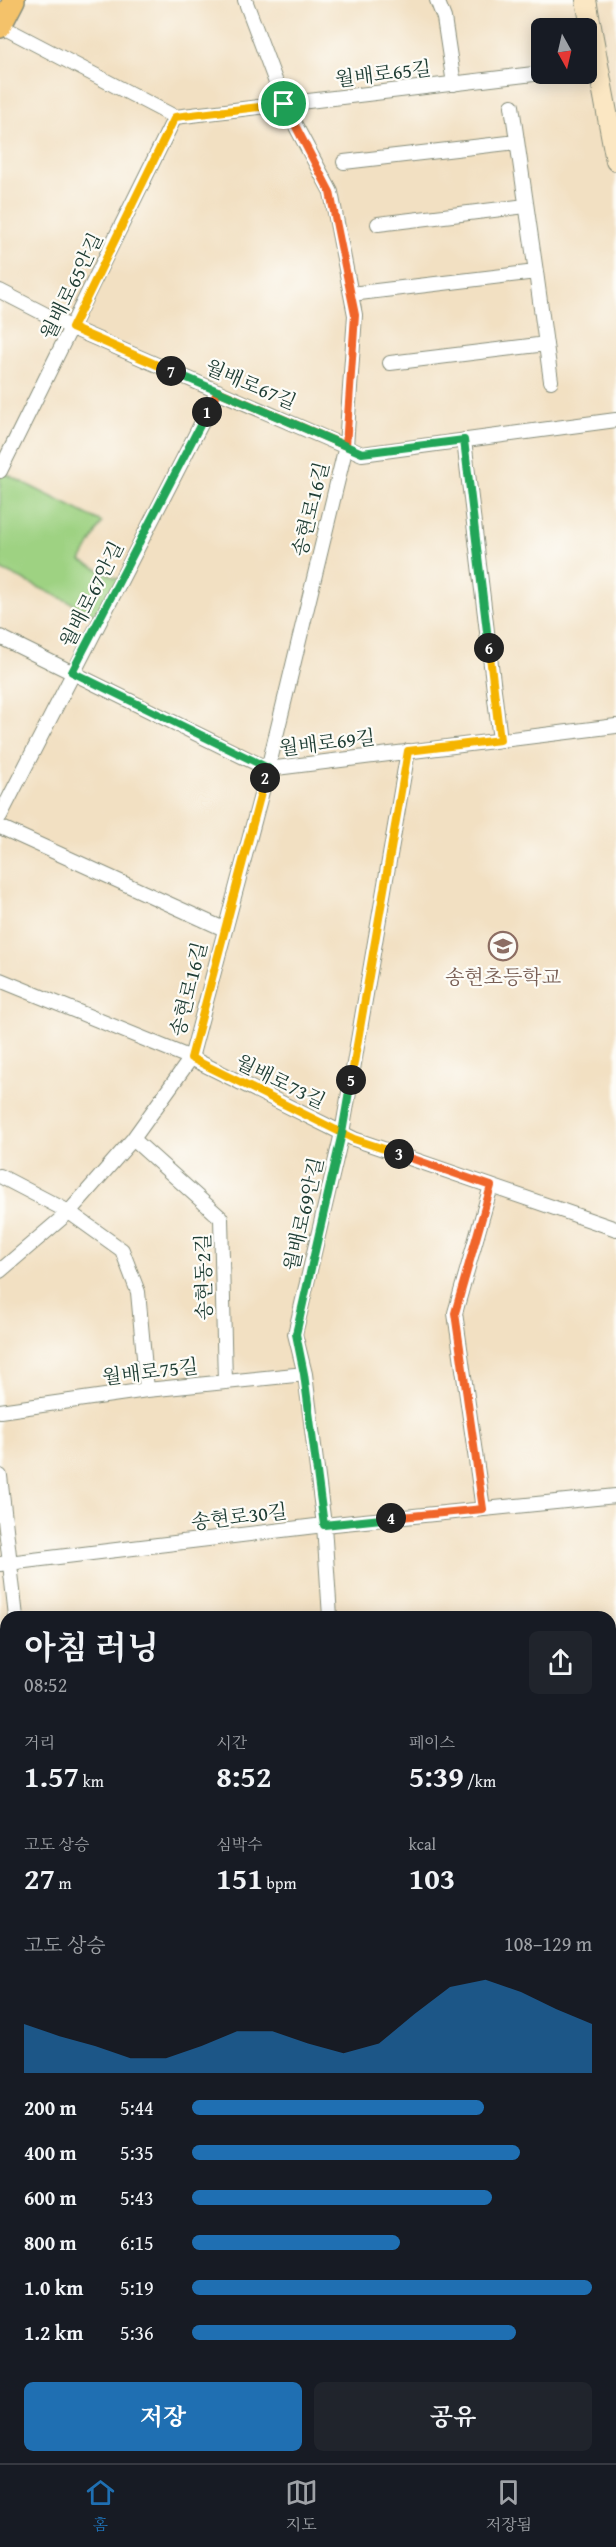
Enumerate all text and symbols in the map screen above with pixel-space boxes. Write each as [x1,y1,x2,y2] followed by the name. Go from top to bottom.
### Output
[531,18,597,84] north arrow
[531,18,597,84] map controls
[333,53,433,93] street label: 월배로65길
[258,78,309,129] pin
[267,87,300,120] icon: arrive
[33,228,109,344] street label: 월배로65안길
[201,352,301,416] street label: 월배로67길
[156,356,186,386] pin: 7
[167,359,175,383] text: 7
[192,397,222,427] pin: 1
[203,400,211,424] text: 1
[284,459,336,559] street label: 송현로16길
[52,536,130,652] street label: 월배로67안길
[474,633,504,663] pin: 6
[485,636,493,660] text: 6
[277,722,377,762] street label: 월배로69길
[250,763,280,793] pin: 2
[261,766,269,790] text: 2
[487,930,519,962] school or university icon: 송현초등학교
[162,939,214,1039] street label: 송현로16길
[445,962,562,991] place label: 송현초등학교
[231,1047,331,1115] street label: 월배로73길
[336,1065,366,1095] pin: 5
[347,1068,355,1092] text: 5
[384,1139,414,1169] pin: 3
[395,1142,403,1166] text: 3
[276,1154,330,1274] street label: 월배로69안길
[188,1233,218,1321] street label: 송현동2길
[100,1351,200,1391] street label: 월배로75길
[189,1496,289,1536] street label: 송현로30길
[376,1503,406,1533] pin: 4
[387,1506,395,1530] text: 4
[24,1623,159,1671] text: 아침 러닝
[529,1631,592,1694] button: share
[24,1670,67,1699] text: 08:52
[24,1730,55,1754] text: 거리
[216,1730,247,1754] text: 시간
[409,1730,455,1754] text: 페이스
[24,1754,79,1798] text: 1.57
[216,1754,271,1798] text: 8:52
[409,1754,464,1798] text: 5:39
[79,1769,104,1793] text: km
[464,1769,496,1793] text: /km
[24,1832,89,1856] text: 고도 상승
[216,1832,263,1856] text: 심박수
[409,1832,436,1856] text: kcal
[24,1856,55,1900] text: 27
[216,1856,263,1900] text: 151
[409,1856,455,1900] text: 103
[55,1871,72,1895] text: m
[263,1871,296,1895] text: bpm
[504,1929,592,1958] text: 108–129 m
[24,1930,106,1959] text: 고도 상승
[24,2093,77,2122] text: 200 m
[120,2093,154,2122] text: 5:44
[24,2138,77,2167] text: 400 m
[120,2138,154,2167] text: 5:35
[24,2183,77,2212] text: 600 m
[120,2183,154,2212] text: 5:43
[24,2228,77,2257] text: 800 m
[120,2228,154,2257] text: 6:15
[24,2273,83,2302] text: 1.0 km
[120,2273,154,2302] text: 5:19
[24,2318,83,2347] text: 1.2 km
[120,2318,154,2347] text: 5:36
[24,2382,302,2451] button: 저장
[314,2382,592,2451] button: 공유
[84,2476,117,2536] tab: 홈
[285,2476,318,2536] tab: 지도
[486,2476,532,2536] tab: 저장됨

